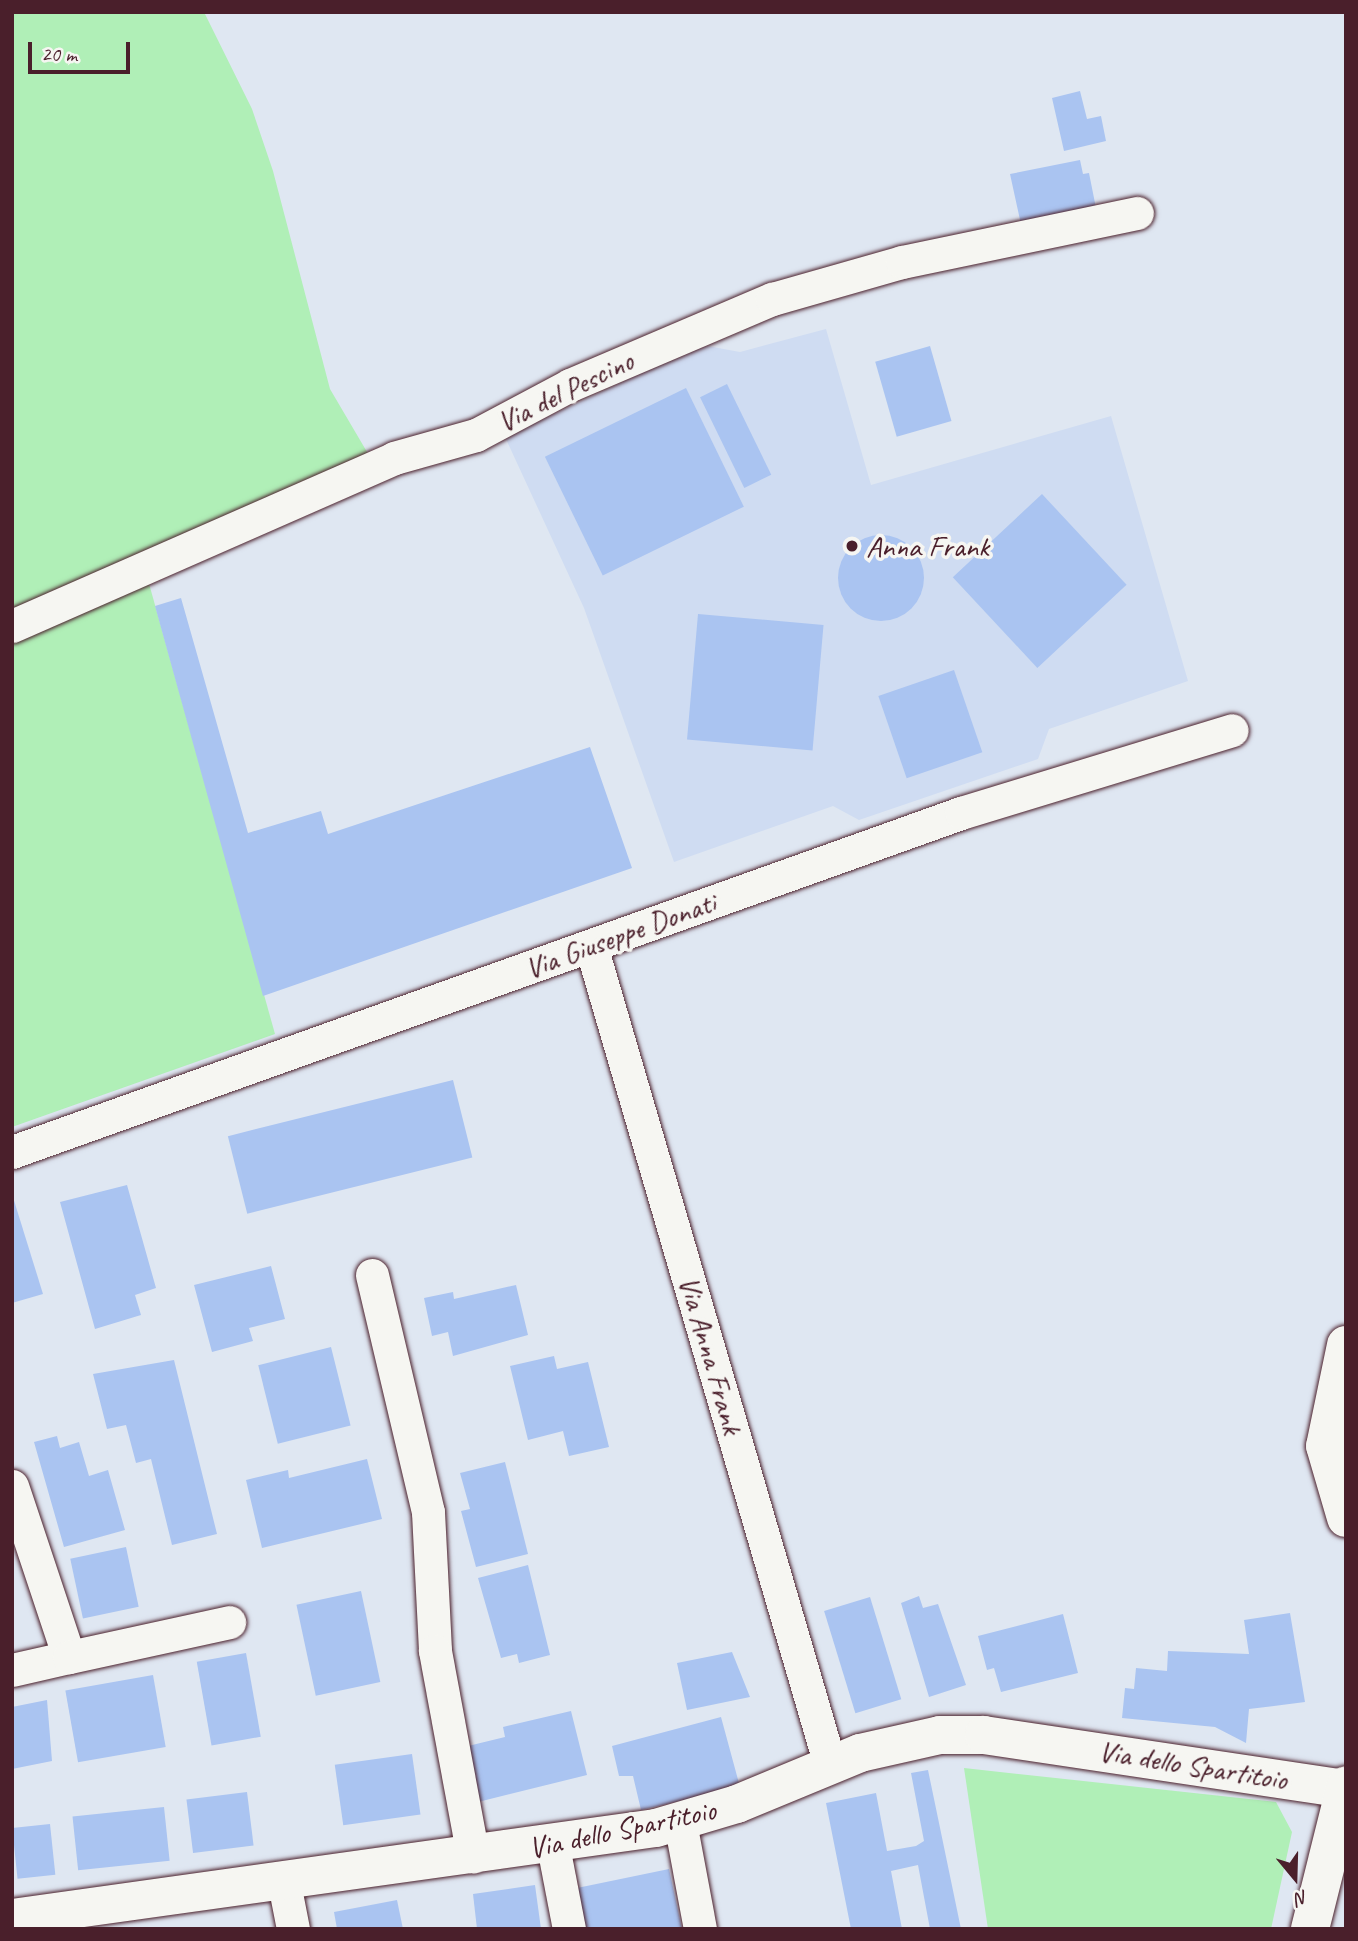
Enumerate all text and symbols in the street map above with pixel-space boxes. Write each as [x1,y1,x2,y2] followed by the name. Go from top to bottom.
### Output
[32,28,133,72] scale bar
[41,41,77,67] text: 20 m
[491,343,639,439] street label: Via del Pescino
[866,528,990,564] place label: Anna Frank
[844,538,860,554] marker: Anna Frank
[520,884,720,986] street label: Via Giuseppe Donati
[671,1272,751,1438] street label: Via Anna Frank
[1096,1732,1290,1798] street label: Via dello Spartitoio
[525,1792,719,1866] street label: Via dello Spartitoio
[1260,1843,1330,1913] north arrow
[1292,1885,1311,1911] text: N

